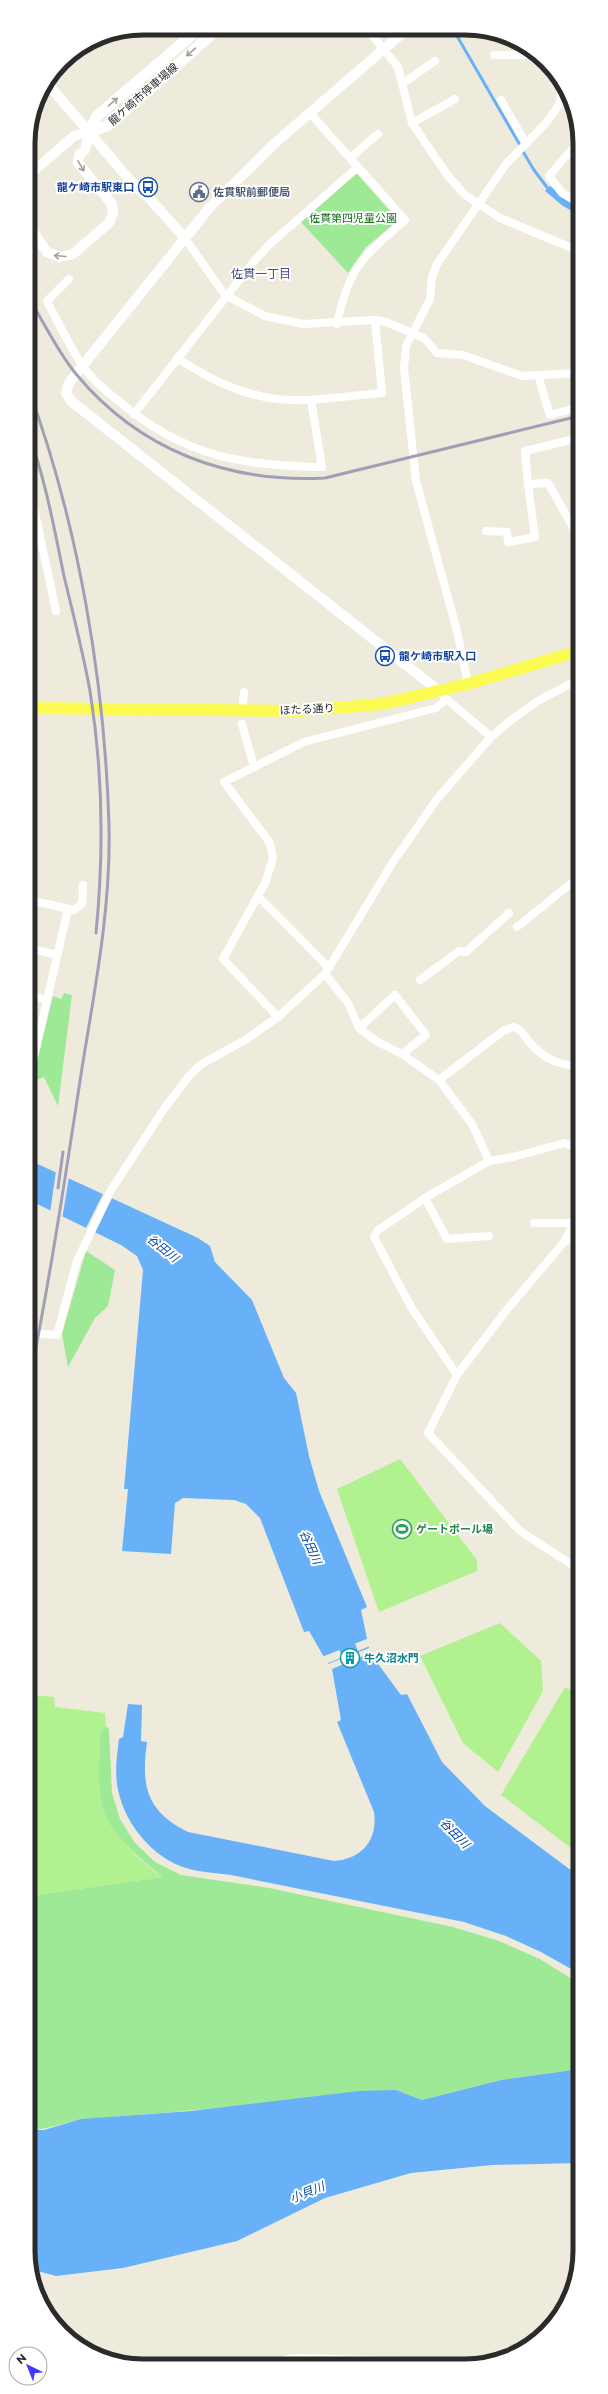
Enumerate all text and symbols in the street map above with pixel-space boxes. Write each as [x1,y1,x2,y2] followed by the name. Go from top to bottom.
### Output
[186,48,197,57] one-way arrow
[105,60,181,128] street label: 龍ケ崎市停車場線
[108,98,118,107] one-way arrow
[78,160,85,172] one-way arrow
[137,176,159,198] bus stop icon: 龍ケ崎市駅東口
[57,180,134,194] place label: 龍ケ崎市駅東口
[188,181,210,203] public building icon: 佐貫駅前郵便局
[213,185,290,199] place label: 佐貫駅前郵便局
[309,211,397,225] park label: 佐貫第四児童公園
[54,252,67,259] one-way arrow
[231,266,291,281] district label: 佐貫一丁目
[374,645,396,667] bus stop icon: 龍ケ崎市駅入口
[399,649,476,663] place label: 龍ケ崎市駅入口
[279,701,335,717] street label: ほたる通り
[144,1231,183,1266] water label: 谷田川
[391,1518,413,1540] sports icon: ゲートボール場
[416,1522,493,1536] place label: ゲートボール場
[297,1527,326,1568] water label: 谷田川
[339,1647,361,1669] building icon: 牛久沼水門
[364,1651,419,1665] place label: 牛久沼水門
[437,1815,474,1853] water label: 谷田川
[287,2178,328,2206] water label: 小貝川
[8,2346,48,2386] north arrow
[13,2351,29,2367] text: N

